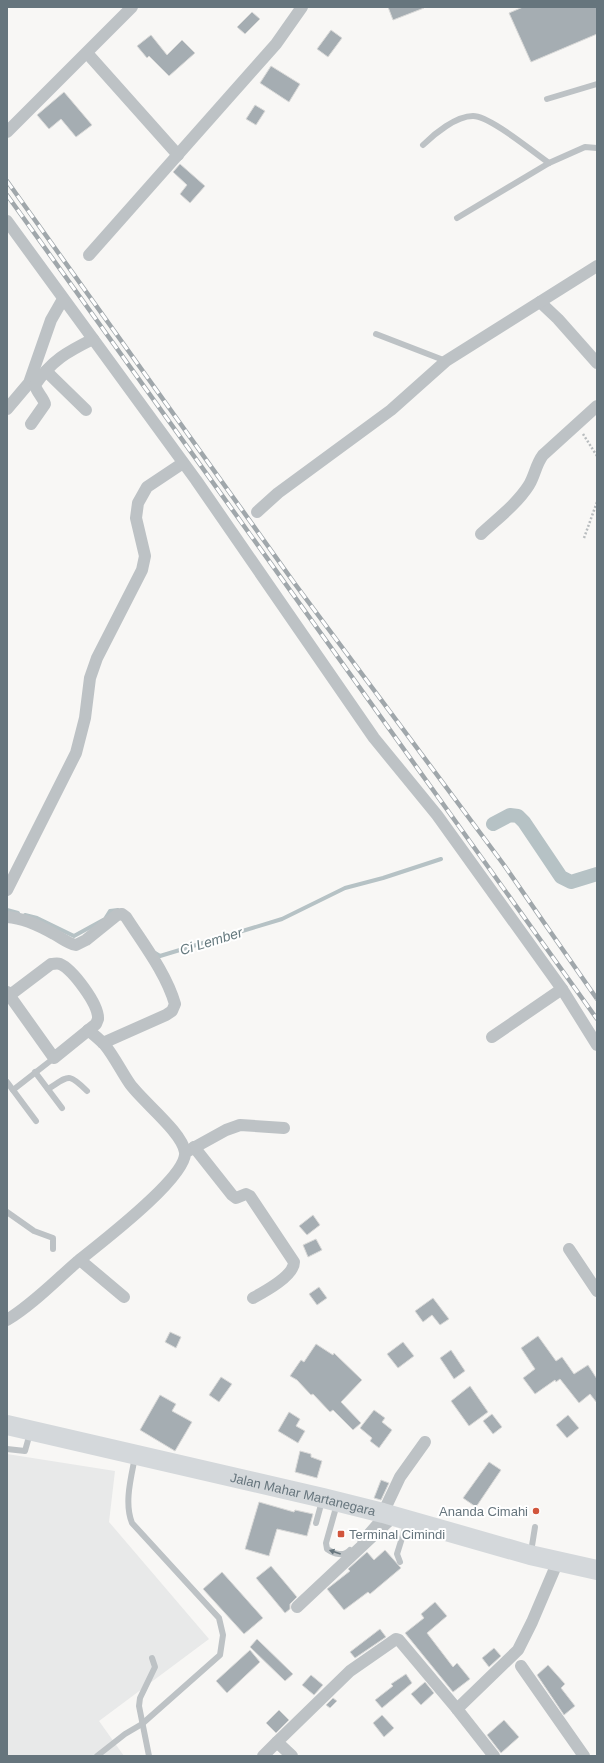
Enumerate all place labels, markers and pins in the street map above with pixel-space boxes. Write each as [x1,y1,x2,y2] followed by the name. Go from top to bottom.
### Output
[439,1504,528,1519] place label: Ananda Cimahi
[531,1506,541,1516] marker: Ananda Cimahi
[349,1527,445,1542] place label: Terminal Cimindi
[336,1529,346,1539] marker: Terminal Cimindi

